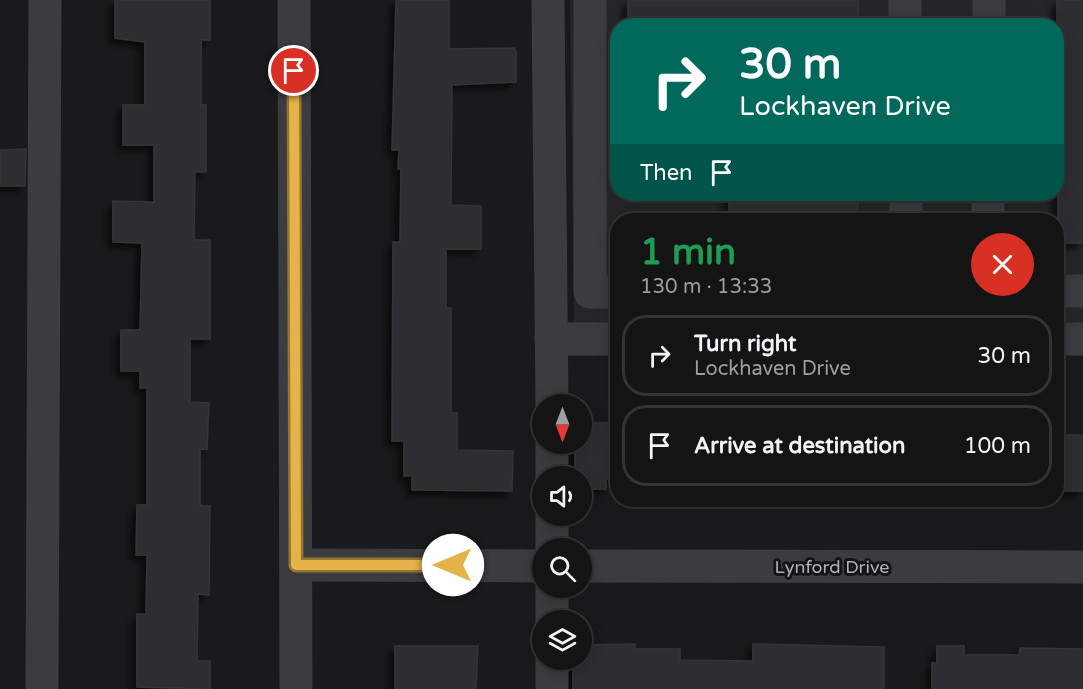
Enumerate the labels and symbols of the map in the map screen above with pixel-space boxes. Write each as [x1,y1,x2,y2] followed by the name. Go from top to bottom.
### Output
[268,45,319,96] pin
[532,394,592,454] north arrow
[421,533,485,597] position arrow
[774,556,890,578] street label: Lynford Drive

